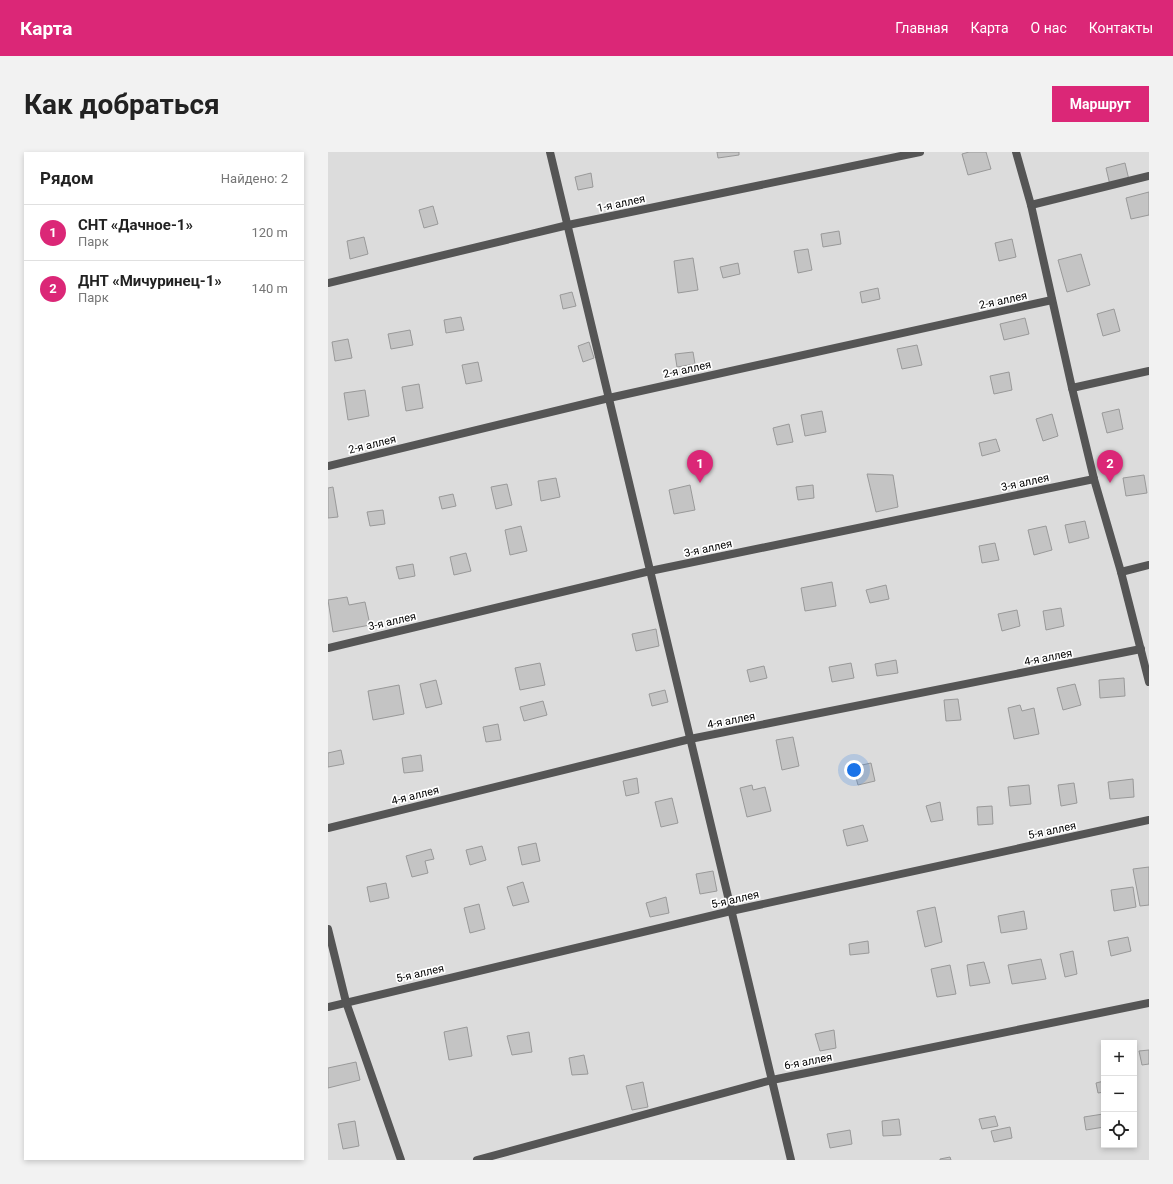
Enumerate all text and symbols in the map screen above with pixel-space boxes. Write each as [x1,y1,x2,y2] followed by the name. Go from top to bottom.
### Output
[20,17,72,40] text: Карта
[895,20,948,36] text: Главная
[970,20,1009,36] text: Карта
[1031,20,1067,36] text: О нас
[1089,20,1153,36] text: Контакты
[1052,86,1149,122] button: Маршрут
[24,88,220,121] text: Как добраться
[40,168,94,188] text: Рядом
[221,171,288,186] text: Найдено: 2
[596,192,646,215] street label: 1-я аллея
[78,216,193,234] text: СНТ «Дачное-1»
[49,225,57,240] text: 1
[251,225,288,240] text: 120 m
[78,234,109,249] text: Парк
[78,272,222,290] text: ДНТ «Мичуринец-1»
[49,281,57,296] text: 2
[251,281,288,296] text: 140 m
[978,289,1028,312] street label: 2-я аллея
[78,290,109,305] text: Парк
[662,358,712,381] street label: 2-я аллея
[347,432,397,457] street label: 2-я аллея
[687,450,713,483] pin: 1
[1097,450,1123,483] pin: 2
[1000,471,1050,494] street label: 3-я аллея
[683,537,733,560] street label: 3-я аллея
[367,610,417,633] street label: 3-я аллея
[1023,646,1073,669] street label: 4-я аллея
[706,709,756,732] street label: 4-я аллея
[844,760,864,780] your location
[390,783,440,808] street label: 4-я аллея
[1027,819,1077,842] street label: 5-я аллея
[710,888,760,911] street label: 5-я аллея
[395,962,445,985] street label: 5-я аллея
[1101,1040,1137,1148] map controls
[1101,1040,1137,1076] button: +
[783,1050,833,1073] street label: 6-я аллея
[1101,1076,1137,1112] button: −
[1101,1112,1137,1148] button: locate

